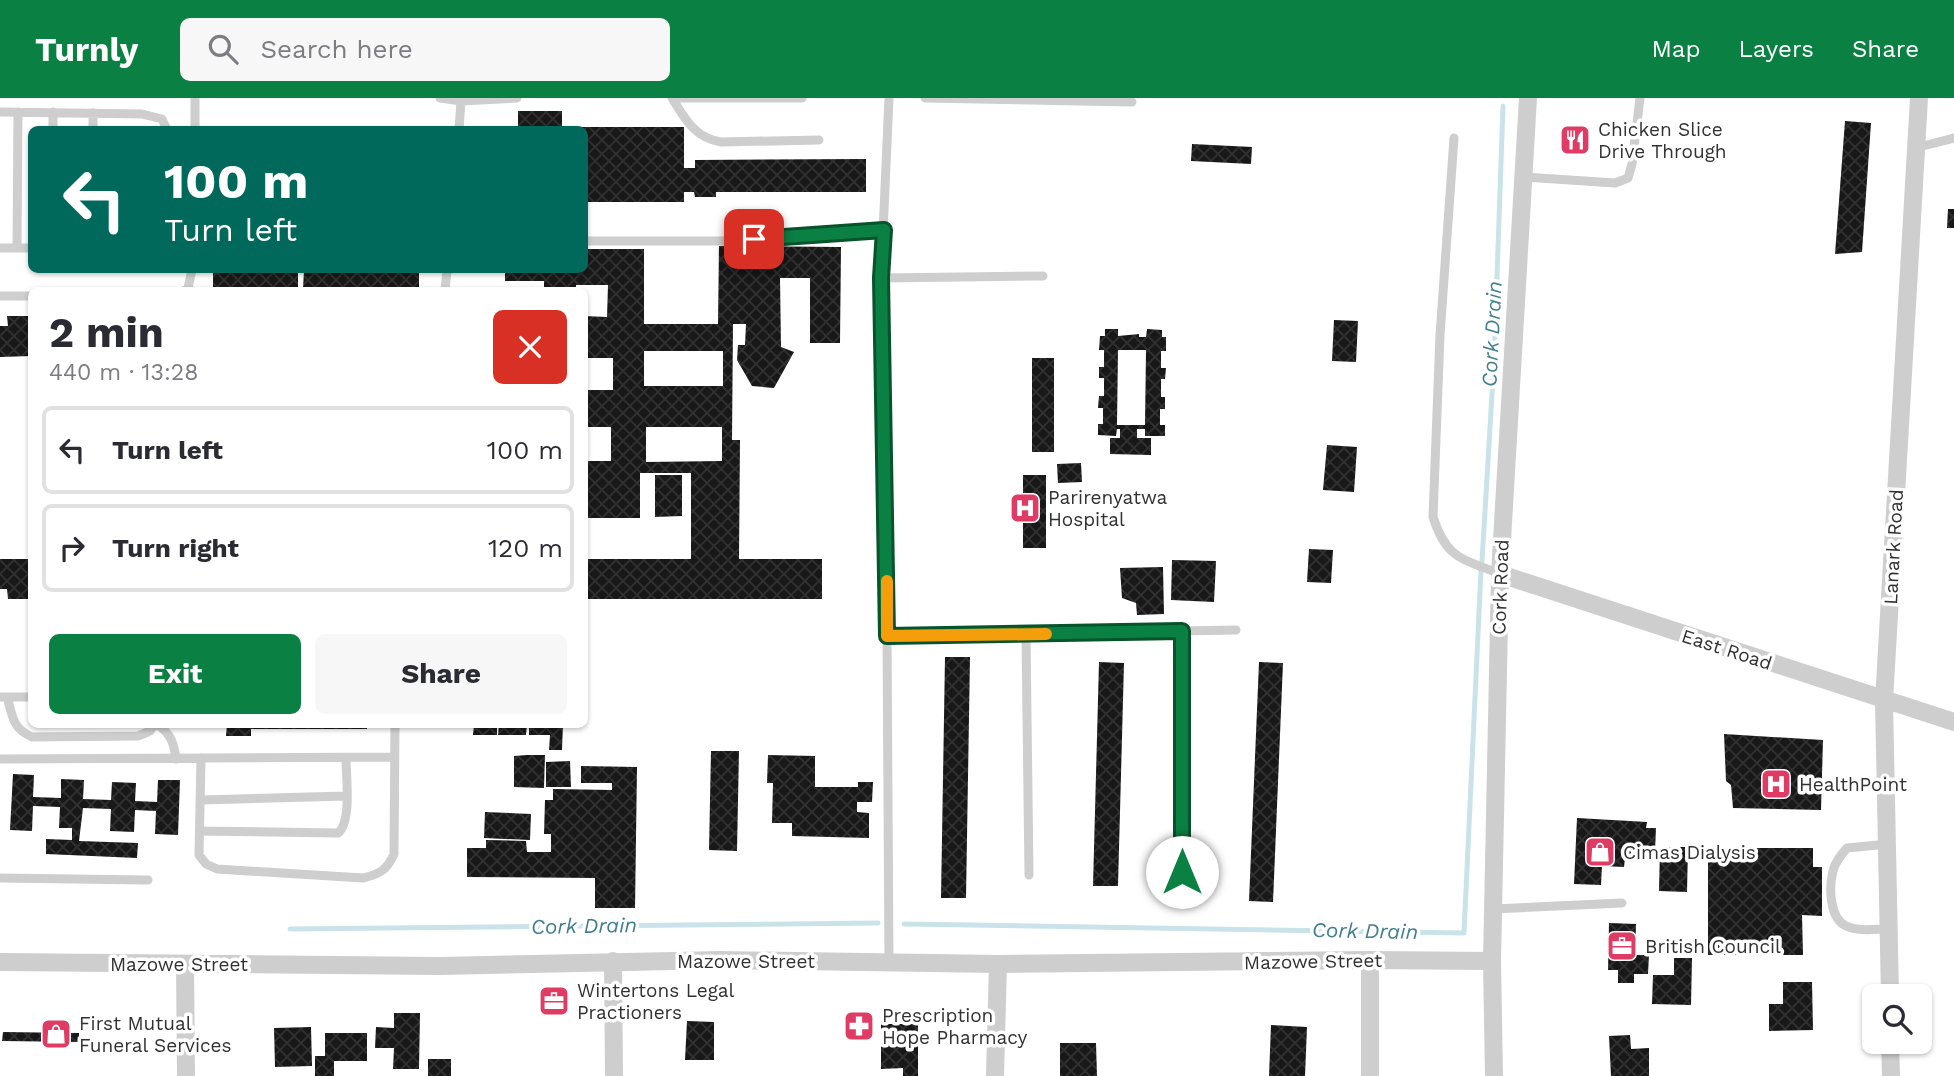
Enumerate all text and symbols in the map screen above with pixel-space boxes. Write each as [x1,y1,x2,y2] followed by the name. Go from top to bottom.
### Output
[180,18,670,81] search box
[35,30,138,69] text: Turnly
[204,30,242,68] icon: search
[260,34,413,64] text: Search here
[1652,35,1700,63] text: Map
[1738,35,1814,63] text: Layers
[1852,35,1919,63] text: Share
[1598,118,1727,163] place label: Chicken Slice Drive Through
[1558,123,1592,157] restaurant icon: Chicken Slice Drive Through
[164,152,308,210] text: 100 m
[49,154,140,245] icon: left
[724,209,784,269] pin
[164,211,297,249] text: Turn left
[735,220,773,258] icon: arrive
[1476,280,1507,388] water label: Cork Drain
[49,308,164,357] text: 2 min
[493,310,567,384] button: close
[49,359,198,386] text: 440 m · 13:28
[53,431,91,469] icon: left
[112,435,223,465] text: Turn left
[487,435,563,465] text: 100 m
[1048,486,1168,531] place label: Parirenyatwa Hospital
[1879,489,1908,605] street label: Lanark Road
[1008,491,1042,525] hospital icon: Parirenyatwa Hospital
[53,529,91,567] icon: right
[112,533,239,563] text: Turn right
[488,533,563,563] text: 120 m
[1487,539,1514,635] street label: Cork Road
[1679,624,1775,675] street label: East Road
[49,634,301,714] button: Exit
[315,634,567,714] button: Share
[1759,767,1793,801] hospital icon: HealthPoint
[1799,773,1907,796] place label: HealthPoint
[1145,835,1219,909] position arrow
[1583,835,1617,869] shop icon: Cimas Dialysis
[1623,841,1756,864] place label: Cimas Dialysis
[531,912,637,939] water label: Cork Drain
[1312,917,1418,944] water label: Cork Drain
[1605,929,1639,963] office icon: British Council
[1645,935,1781,958] place label: British Council
[1244,949,1382,974] street label: Mazowe Street
[677,950,815,973] street label: Mazowe Street
[110,953,248,976] street label: Mazowe Street
[577,979,735,1024] place label: Wintertons Legal Practioners
[537,984,571,1018] office icon: Wintertons Legal Practioners
[1862,984,1932,1054] map controls
[1862,984,1932,1054] button: search
[882,1004,1028,1049] place label: Prescription Hope Pharmacy
[842,1009,876,1043] pharmacy icon: Prescription Hope Pharmacy
[79,1012,232,1057] place label: First Mutual Funeral Services
[39,1017,73,1051] shop icon: First Mutual Funeral Services

